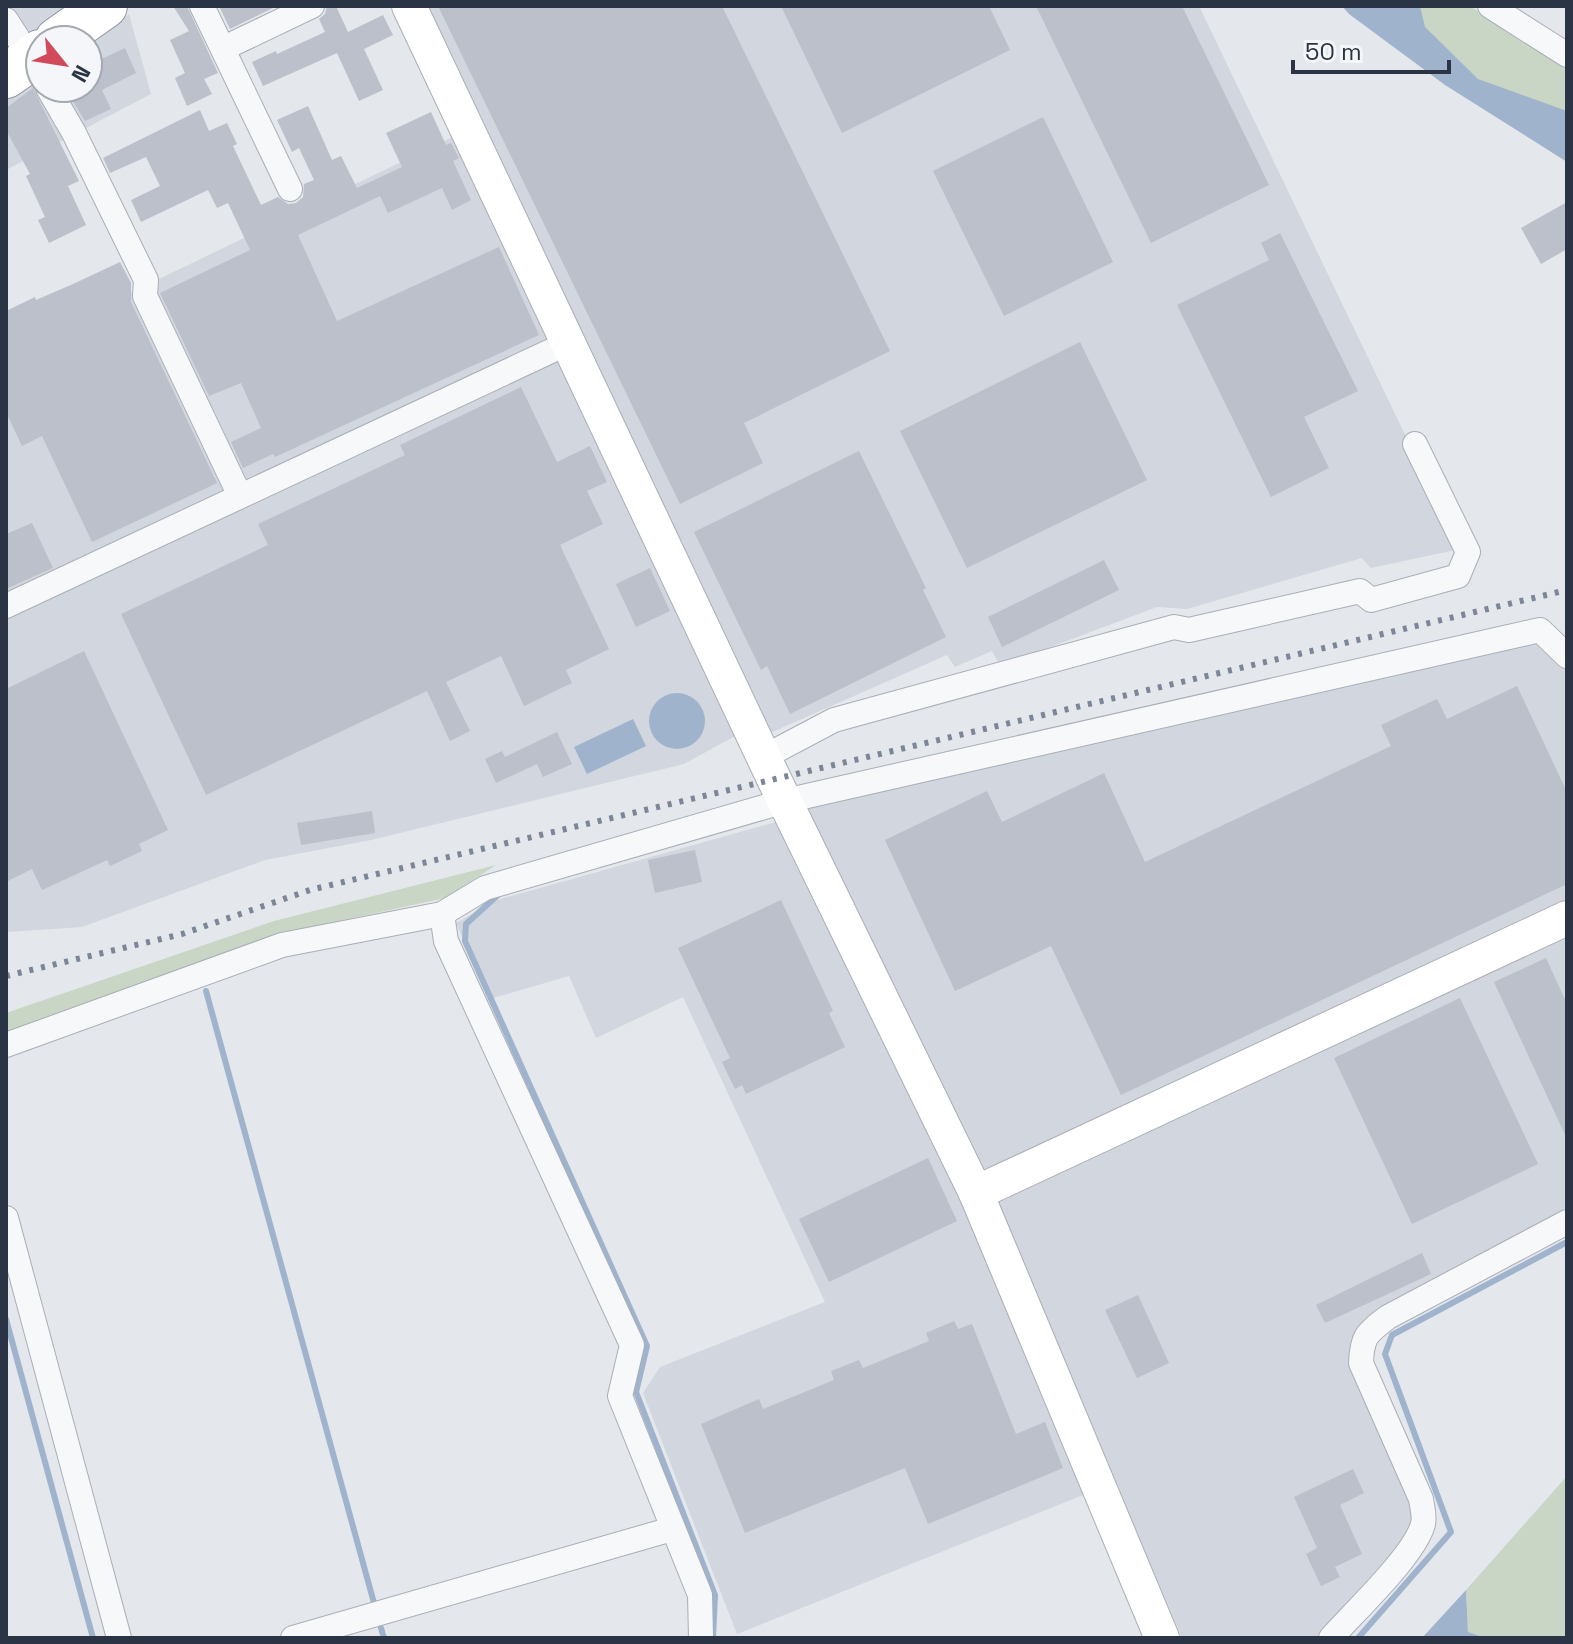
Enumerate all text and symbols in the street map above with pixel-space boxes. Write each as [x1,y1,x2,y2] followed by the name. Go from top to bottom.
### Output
[24,24,104,104] north arrow
[1293,24,1449,74] scale bar
[1305,36,1362,67] text: 50 m
[66,61,97,87] text: N

